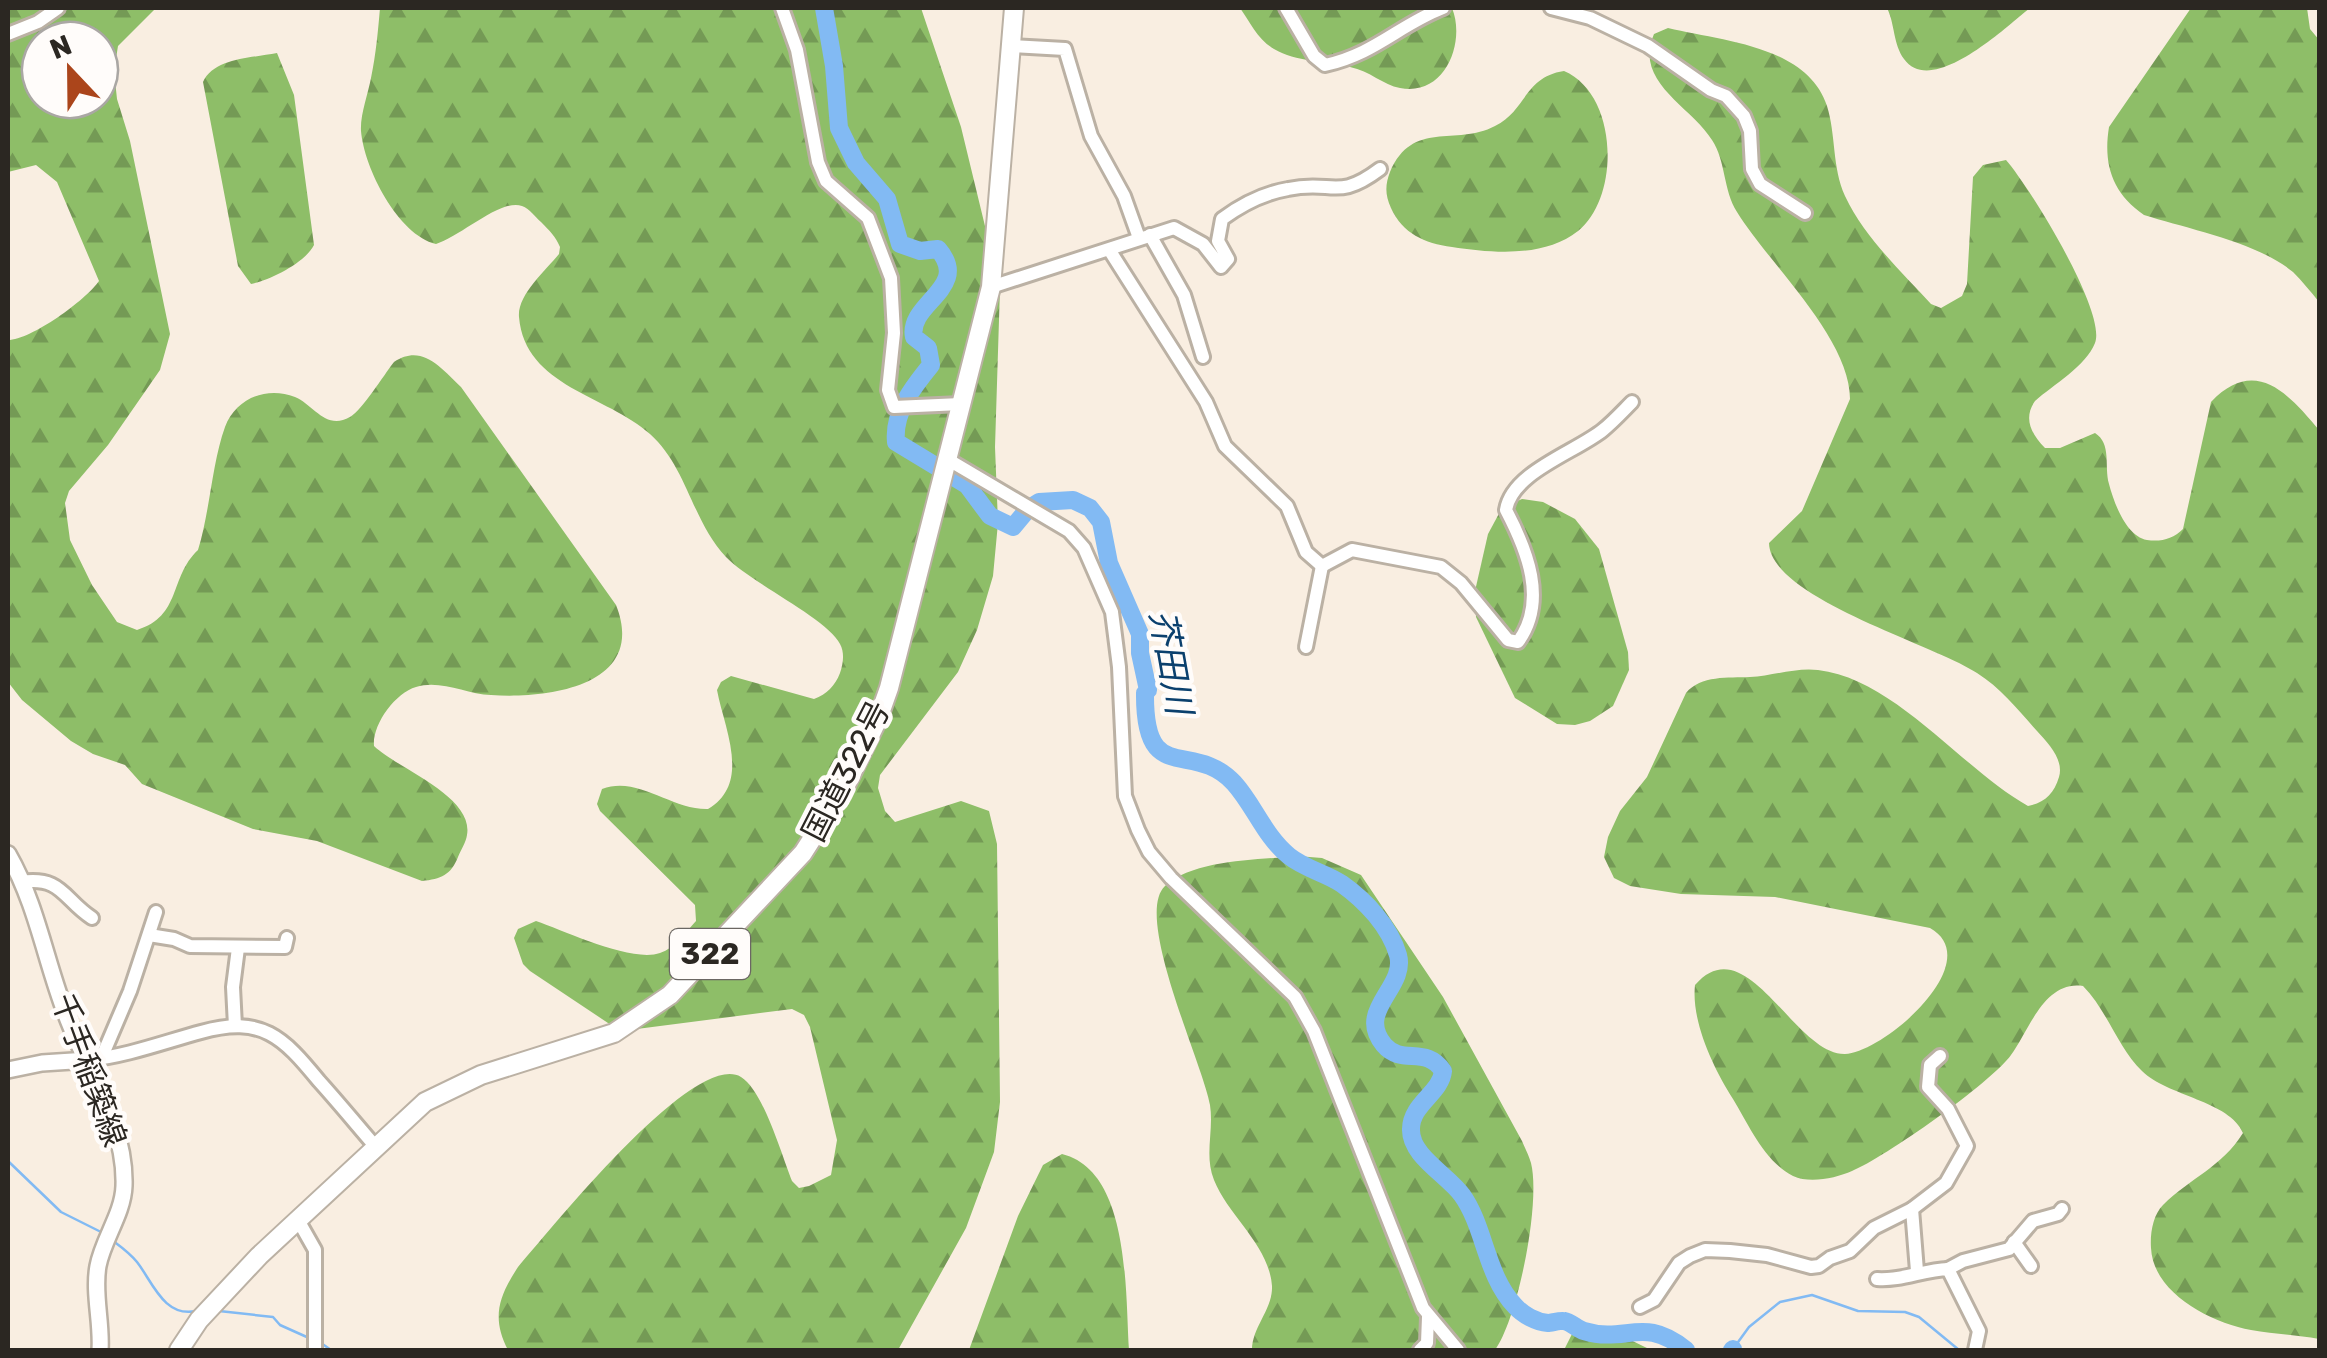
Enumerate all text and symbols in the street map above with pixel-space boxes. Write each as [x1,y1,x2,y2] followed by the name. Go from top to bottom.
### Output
[20,20,120,120] north arrow
[45,28,76,66] text: N
[1141,607,1201,721] water label: 芥田川
[794,694,898,848] street label: 国道322号
[670,929,750,979] road number: 322
[44,988,134,1152] street label: 千手稲築線

